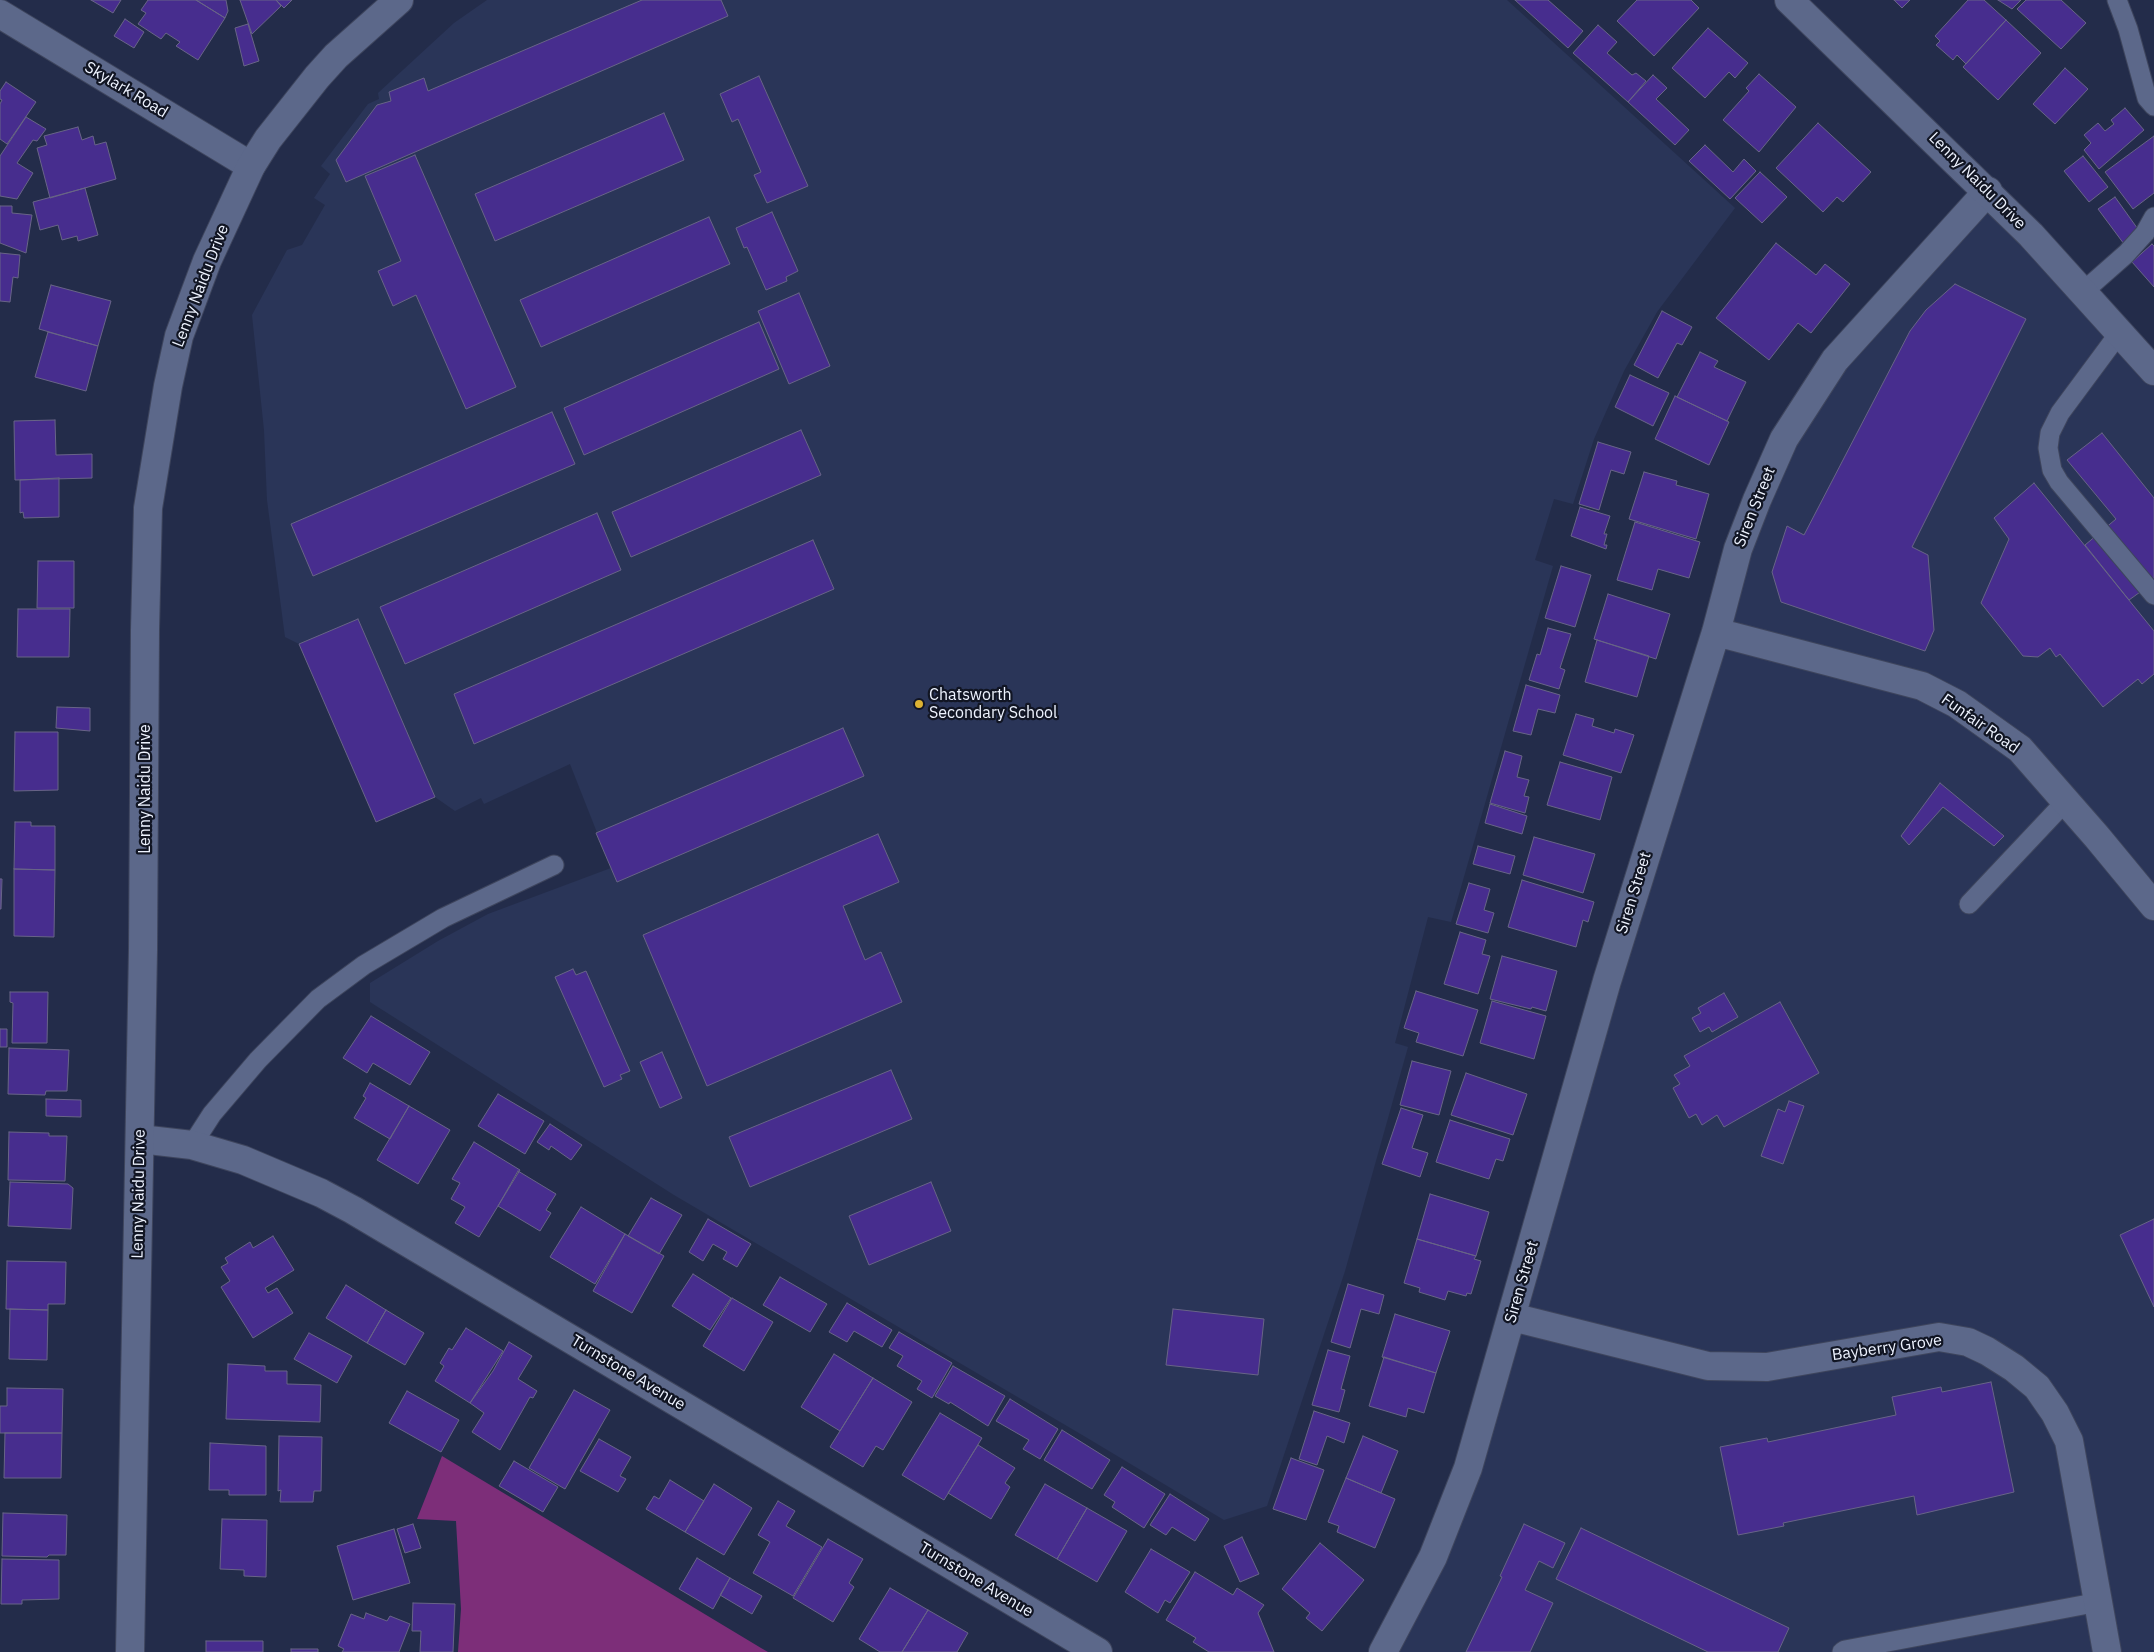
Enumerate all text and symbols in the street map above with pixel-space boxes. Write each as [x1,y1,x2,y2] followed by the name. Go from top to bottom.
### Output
[81,58,171,122] street label: Skylark Road
[1924,128,2030,234] street label: Lenny Naidu Drive
[169,222,233,350] street label: Lenny Naidu Drive
[1730,464,1780,550] street label: Siren Street
[929,685,1057,723] place label: Chatsworth Secondary School
[1937,690,2023,758] street label: Funfair Road
[913,698,925,710] marker: Chatsworth Secondary School
[135,724,155,854] street label: Lenny Naidu Drive
[1612,850,1656,936] street label: Siren Street
[128,1129,150,1259] street label: Lenny Naidu Drive
[1501,1239,1543,1325] street label: Siren Street
[567,1331,689,1415] street label: Turnstone Avenue
[1831,1331,1943,1365] street label: Bayberry Grove
[915,1538,1037,1622] street label: Turnstone Avenue

